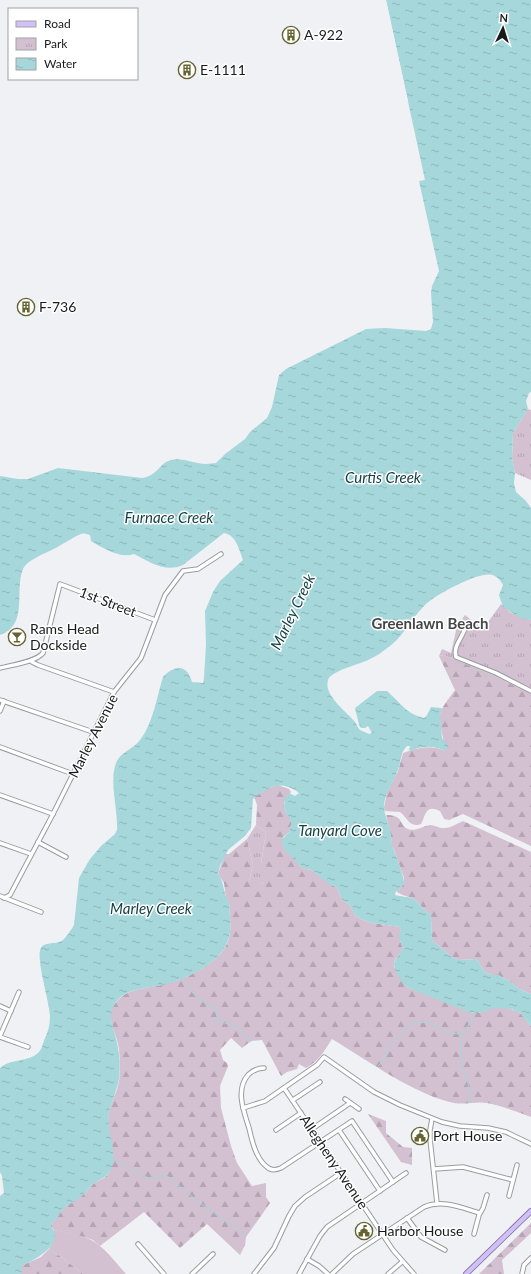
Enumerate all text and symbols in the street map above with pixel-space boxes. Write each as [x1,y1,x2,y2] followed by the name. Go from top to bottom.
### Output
[8,8,138,80] legend
[483,8,523,48] north arrow
[499,11,508,24] text: N
[44,16,71,31] text: Road
[281,25,301,45] building icon: A-922
[304,26,343,43] place label: A-922
[44,36,68,51] text: Park
[44,56,77,71] text: Water
[177,60,197,80] building icon: E-1111
[200,61,246,78] place label: E-1111
[16,297,36,317] building icon: F-736
[39,298,76,315] place label: F-736
[345,468,422,486] water label: Curtis Creek
[125,508,214,526] water label: Furnace Creek
[266,570,319,652] water label: Marley Creek
[77,583,139,620] street label: 1st Street
[371,614,489,632] district label: Greenlawn Beach
[30,620,99,653] place label: Rams Head Dockside
[7,627,27,647] bar icon: Rams Head Dockside
[64,691,121,780] street label: Marley Avenue
[298,821,382,839] water label: Tanyard Cove
[110,899,193,917] water label: Marley Creek
[297,1111,372,1212] street label: Allegheny Avenue
[410,1126,430,1146] public building icon: Port House
[433,1127,502,1144] place label: Port House
[354,1221,374,1241] public building icon: Harbor House
[377,1222,463,1239] place label: Harbor House

